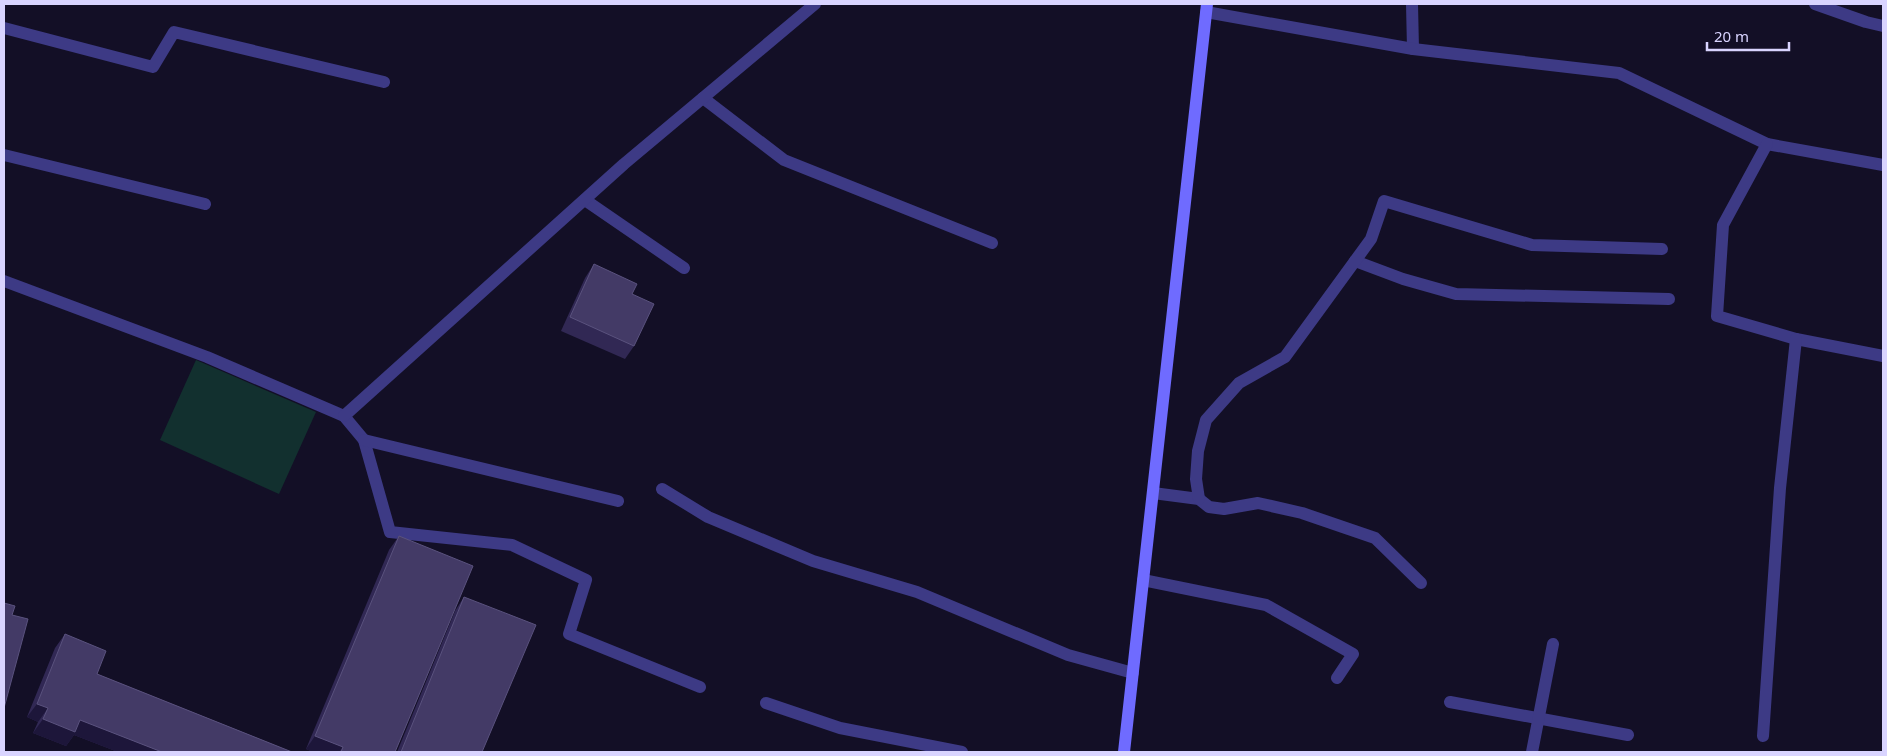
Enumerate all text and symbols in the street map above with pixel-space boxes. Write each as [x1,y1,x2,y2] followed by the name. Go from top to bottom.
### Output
[1707,20,1790,52] scale bar
[1714,26,1749,46] text: 20 m

